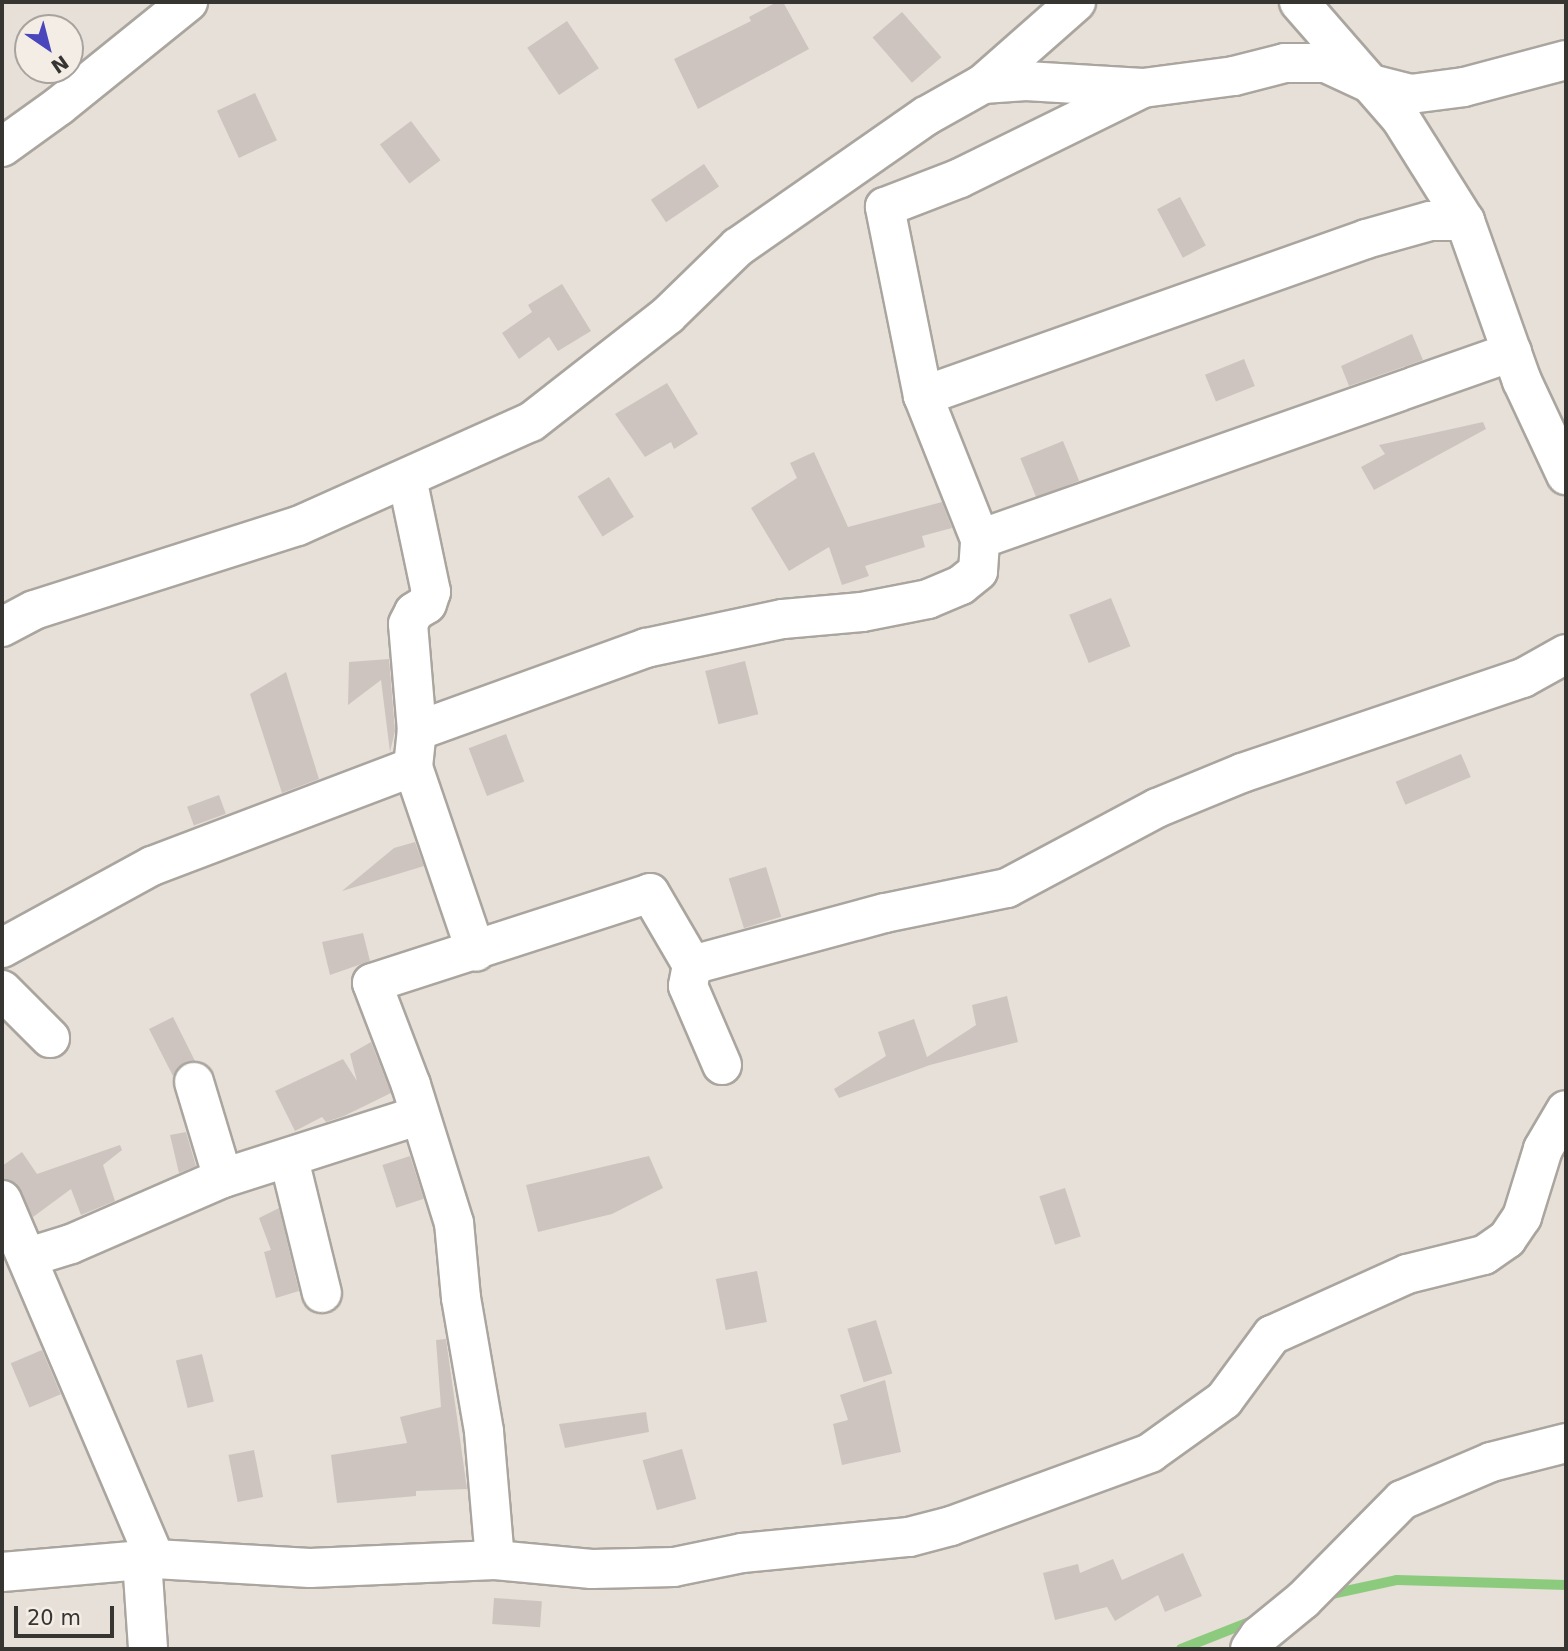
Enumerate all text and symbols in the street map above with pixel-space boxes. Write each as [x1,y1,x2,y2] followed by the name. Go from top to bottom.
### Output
[14,14,84,84] north arrow
[47,51,73,78] text: N
[18,1592,117,1636] scale bar
[27,1606,81,1630] text: 20 m

